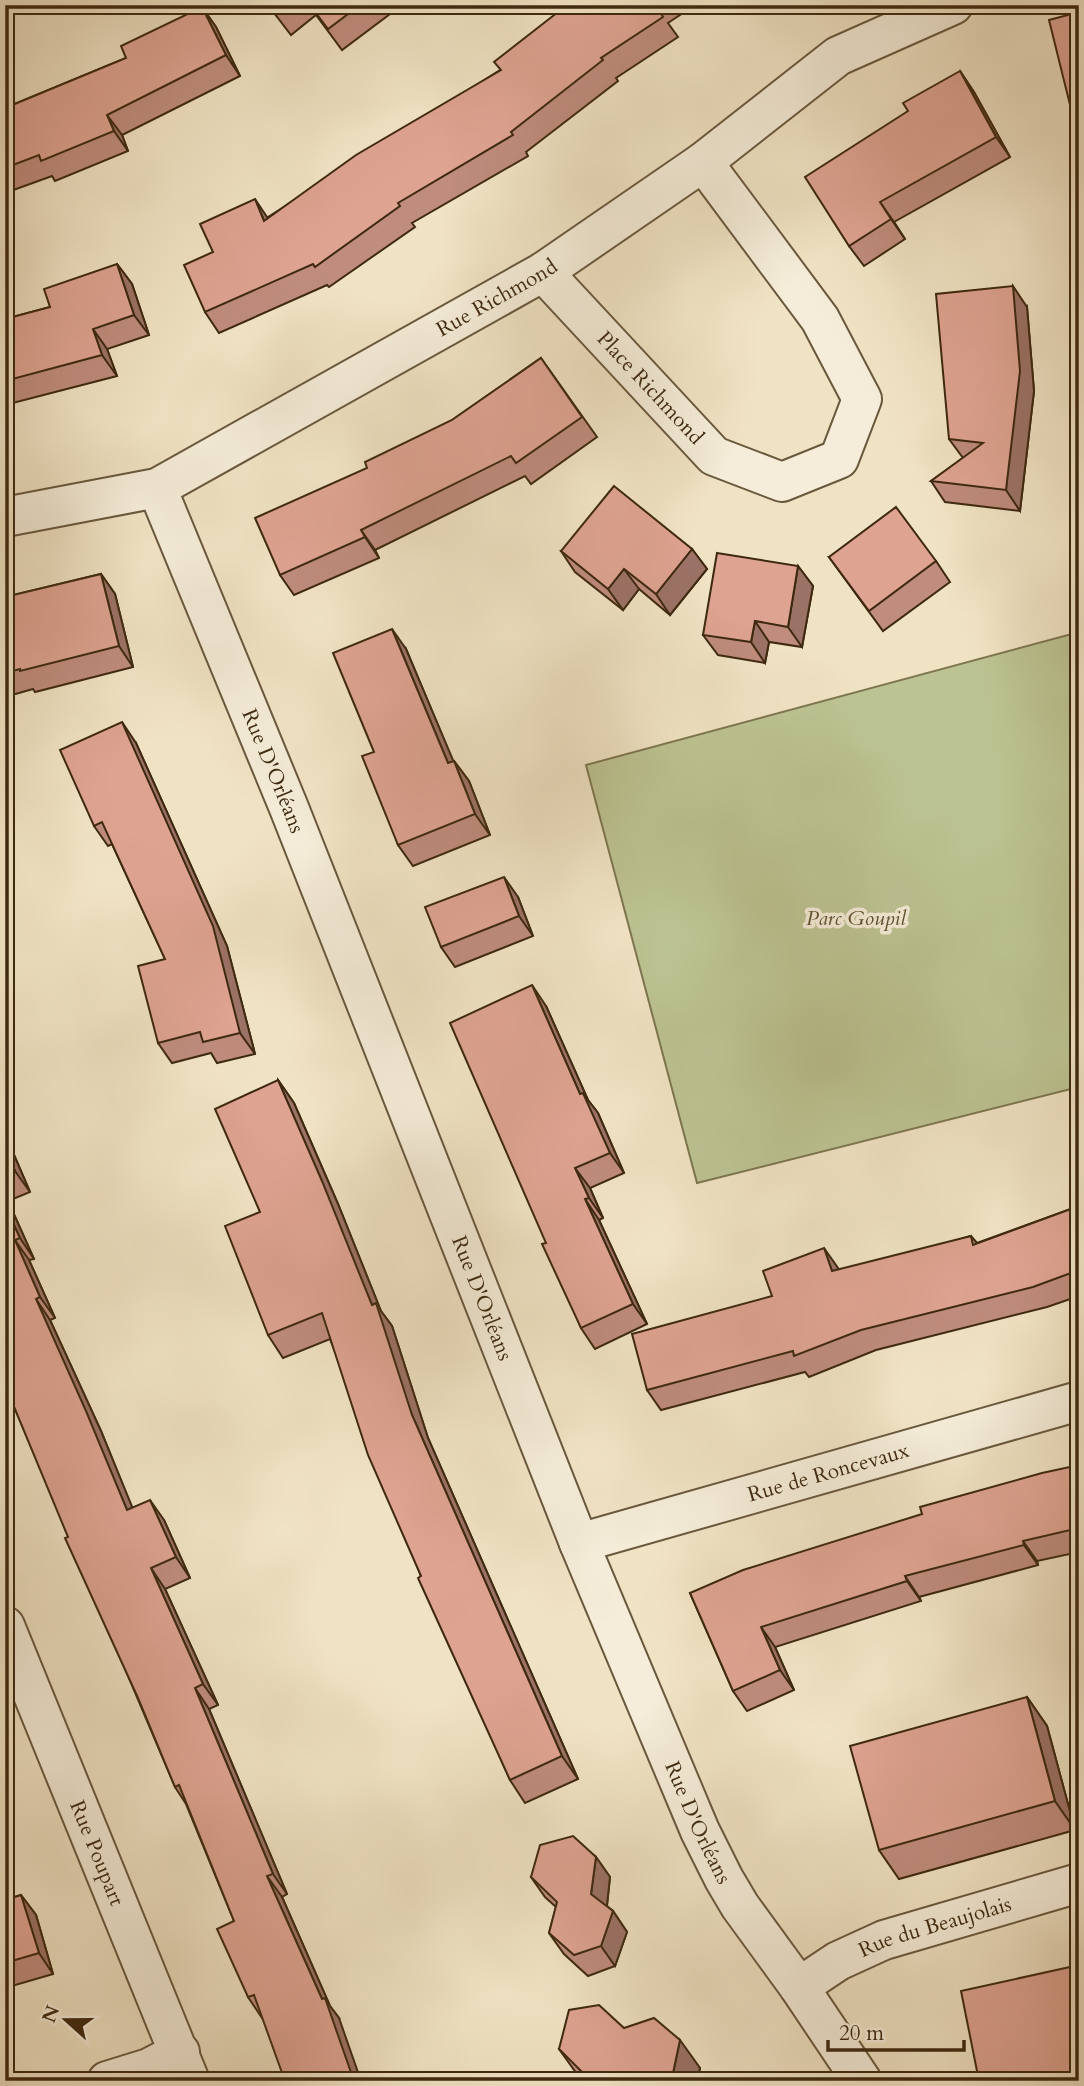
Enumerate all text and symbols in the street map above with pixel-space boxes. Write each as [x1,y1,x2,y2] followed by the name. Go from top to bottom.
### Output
[431,252,563,344] street label: Rue Richmond
[590,325,711,451] street label: Place Richmond
[235,704,312,837] street label: Rue D'Orléans
[806,904,907,933] park label: Parc Goupil
[445,1231,520,1365] street label: Rue D'Orléans
[744,1435,913,1509] street label: Rue de Roncevaux
[658,1757,738,1889] street label: Rue D'Orléans
[63,1796,132,1910] street label: Rue Poupart
[854,1889,1015,1964] street label: Rue du Beaujolais
[32,1984,102,2054] north arrow
[36,2001,66,2027] text: N
[828,2009,965,2053] scale bar
[839,2019,884,2048] text: 20 m

